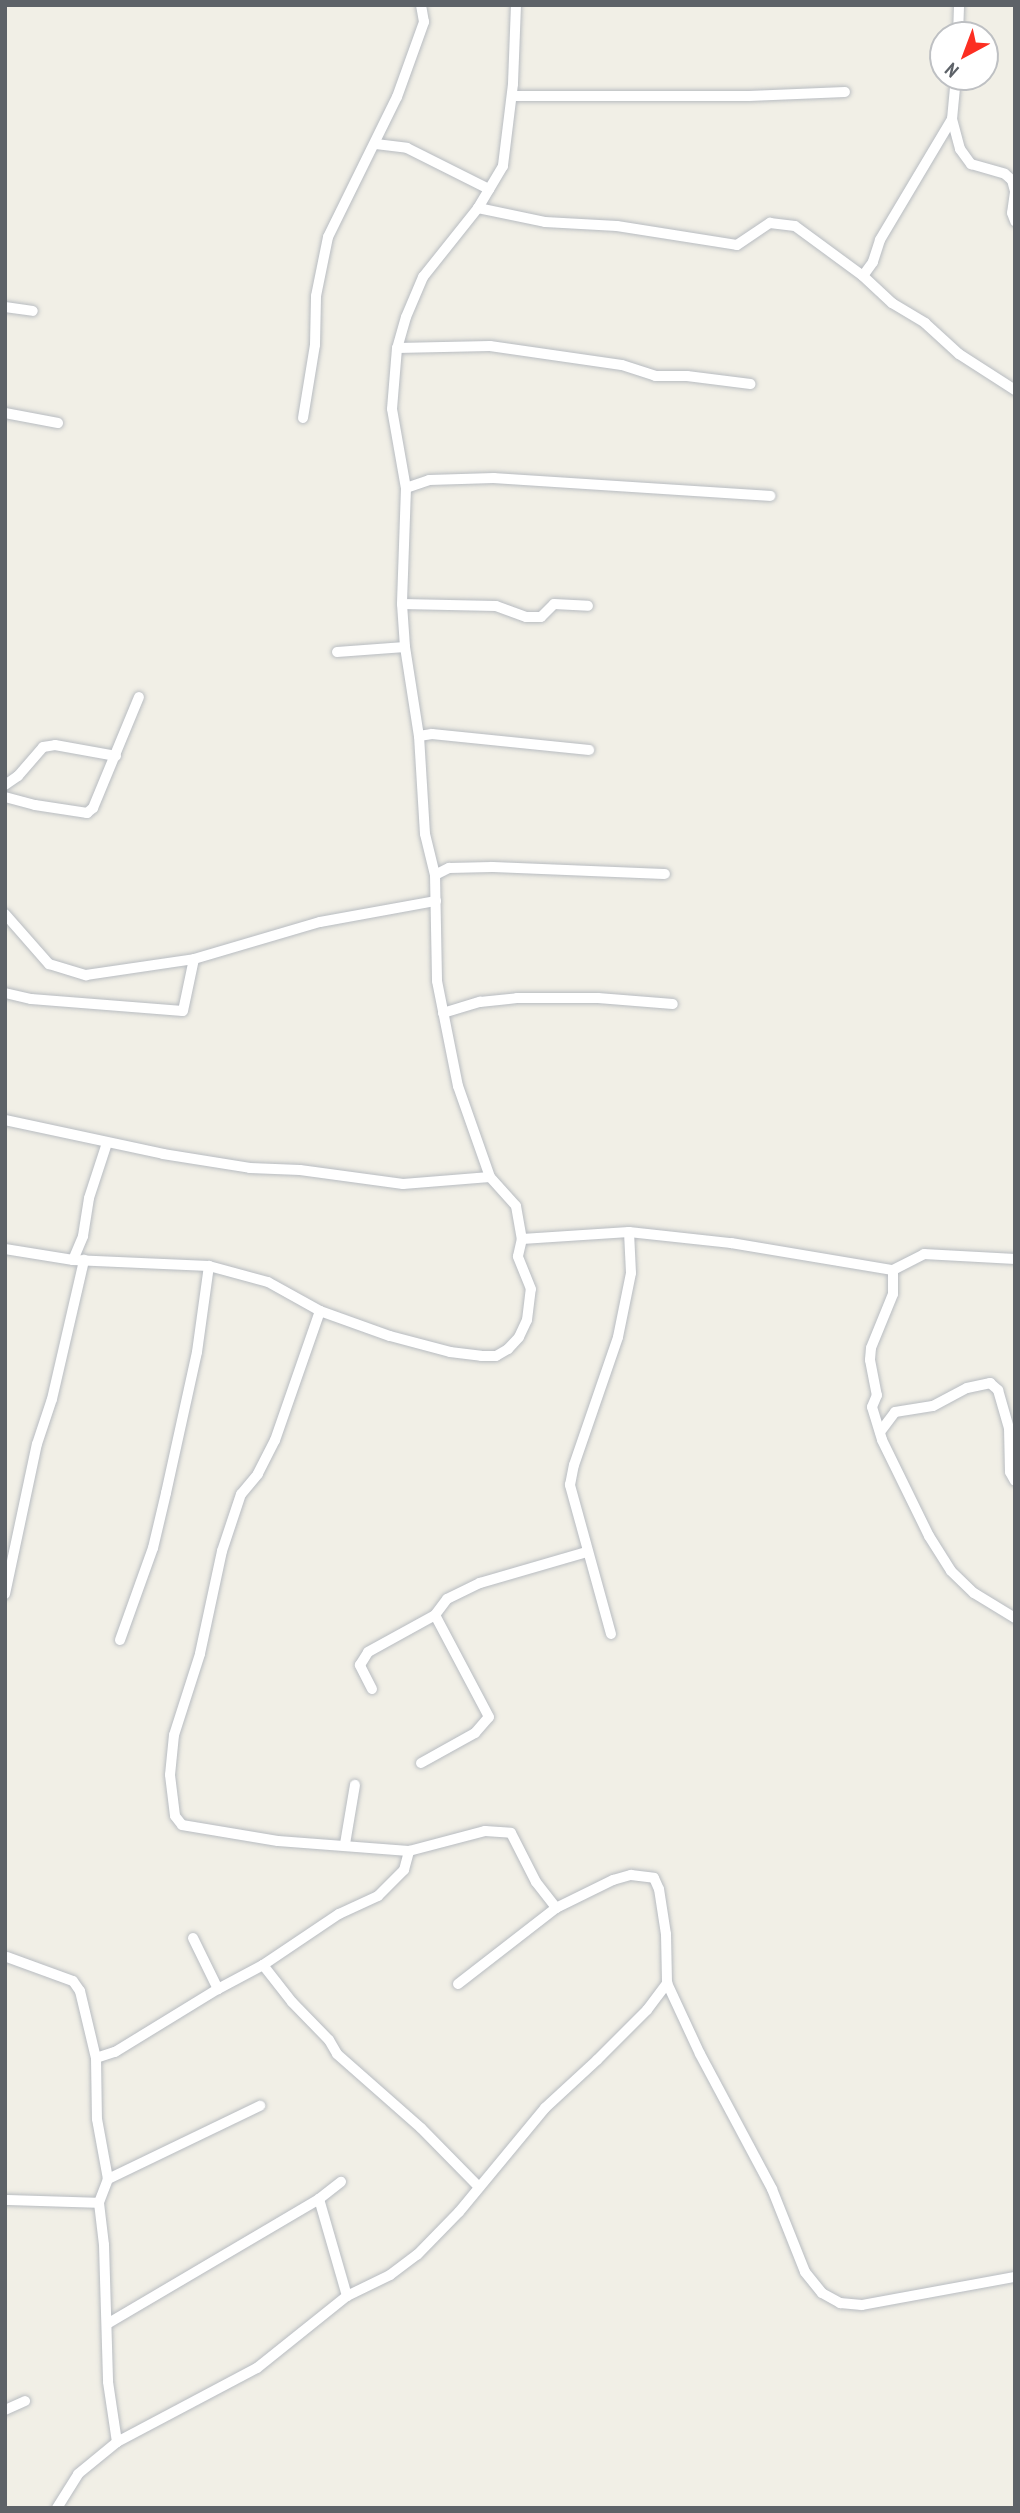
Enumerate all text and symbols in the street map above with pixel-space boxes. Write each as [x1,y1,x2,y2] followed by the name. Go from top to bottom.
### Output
[929,21,999,91] north arrow
[940,58,963,83] text: N

